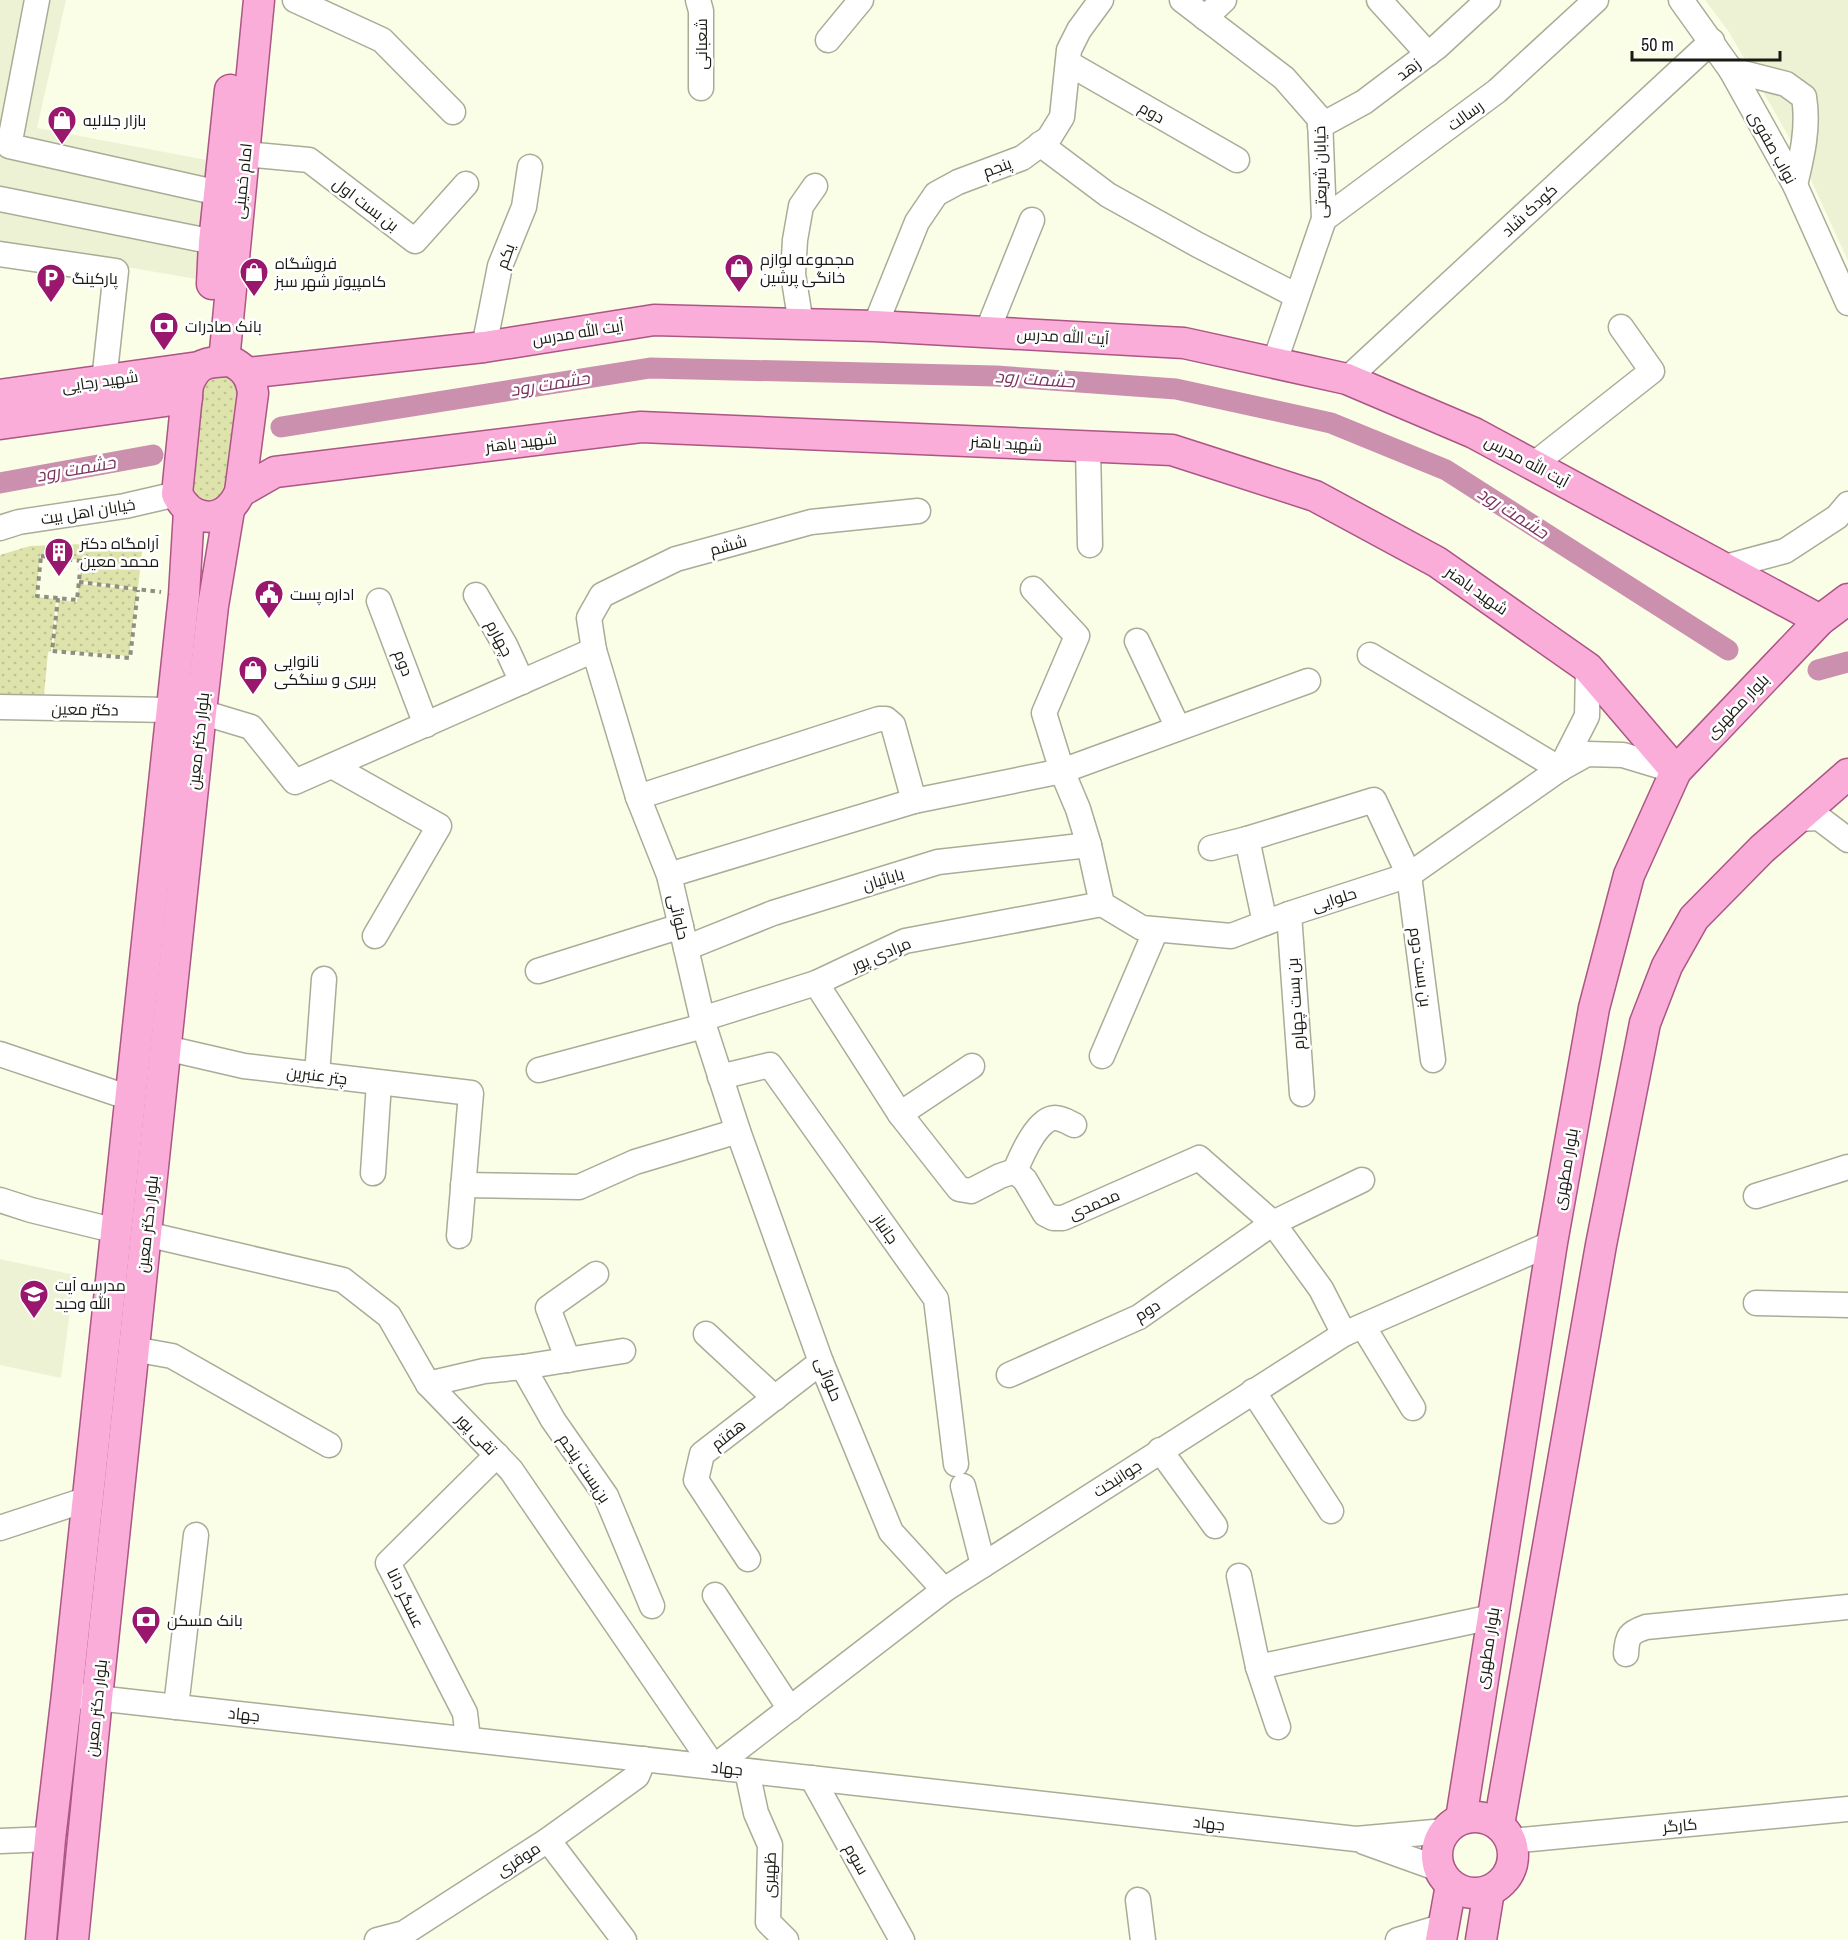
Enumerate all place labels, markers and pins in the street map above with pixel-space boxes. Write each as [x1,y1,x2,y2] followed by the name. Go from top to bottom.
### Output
[46,104,78,146] shop icon: بازار جلالیه
[83,109,146,131] place label: بازار جلالیه
[760,248,855,289] place label: مجموعه لوازم خانگی پرشین
[274,252,386,292] place label: فروشگاه کامپیوتر شهر سبز
[723,252,755,294] shop icon: مجموعه لوازم خانگی پرشین
[238,256,270,298] shop icon: فروشگاه کامپیوتر شهر سبز
[35,262,67,304] parking icon: پارکینگ
[72,267,118,290] place label: پارکینگ
[148,310,180,352] bank icon: بانک صادرات
[185,315,262,337] place label: بانک صادرات
[79,532,160,572] place label: آرامگاه دکتر محمد معین
[43,536,75,578] building icon: آرامگاه دکتر محمد معین
[253,578,285,620] public building icon: اداره پست
[290,583,355,606] place label: اداره پست
[274,650,376,690] place label: نانوایی بربری و سنگکی
[237,654,269,696] shop icon: نانوایی بربری و سنگکی
[55,1274,126,1314] place label: مدرسه آیت الله وحید
[18,1278,50,1320] school or university icon: مدرسه آیت الله وحید
[130,1604,162,1646] bank icon: بانک مسکن
[167,1609,243,1631] place label: بانک مسکن

